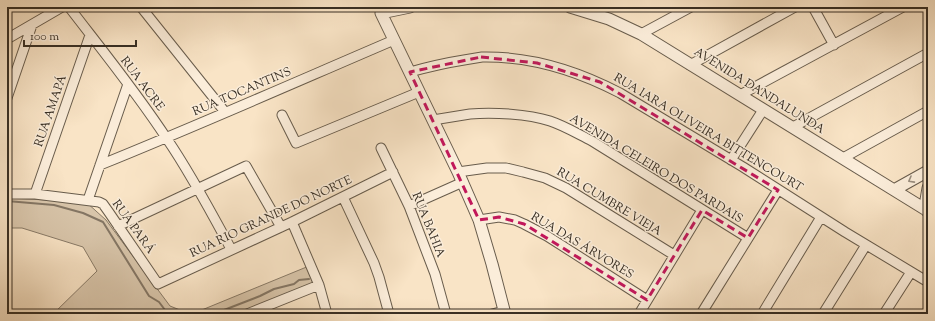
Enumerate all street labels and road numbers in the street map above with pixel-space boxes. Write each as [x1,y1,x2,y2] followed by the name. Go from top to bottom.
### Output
[690,43,828,139] street label: AVENIDA DANDALUNDA
[116,53,169,116] street label: RUA ACRE
[190,63,294,121] street label: RUA TOCANTINS
[610,69,807,197] street label: RUA IARA OLIVEIRA BITTENCOURT
[30,72,72,149] street label: RUA AMAPÁ
[566,110,746,228] street label: AVENIDA CELEIRO DOS PARDAIS
[553,163,665,241] street label: RUA CUMBRE VIEJA
[187,171,356,263] street label: RUA RIO GRANDE DO NORTE
[407,189,449,261] street label: RUA BAHIA
[107,196,159,258] street label: RUA PARÁ
[527,208,637,284] street label: RUA DAS ÁRVORES

